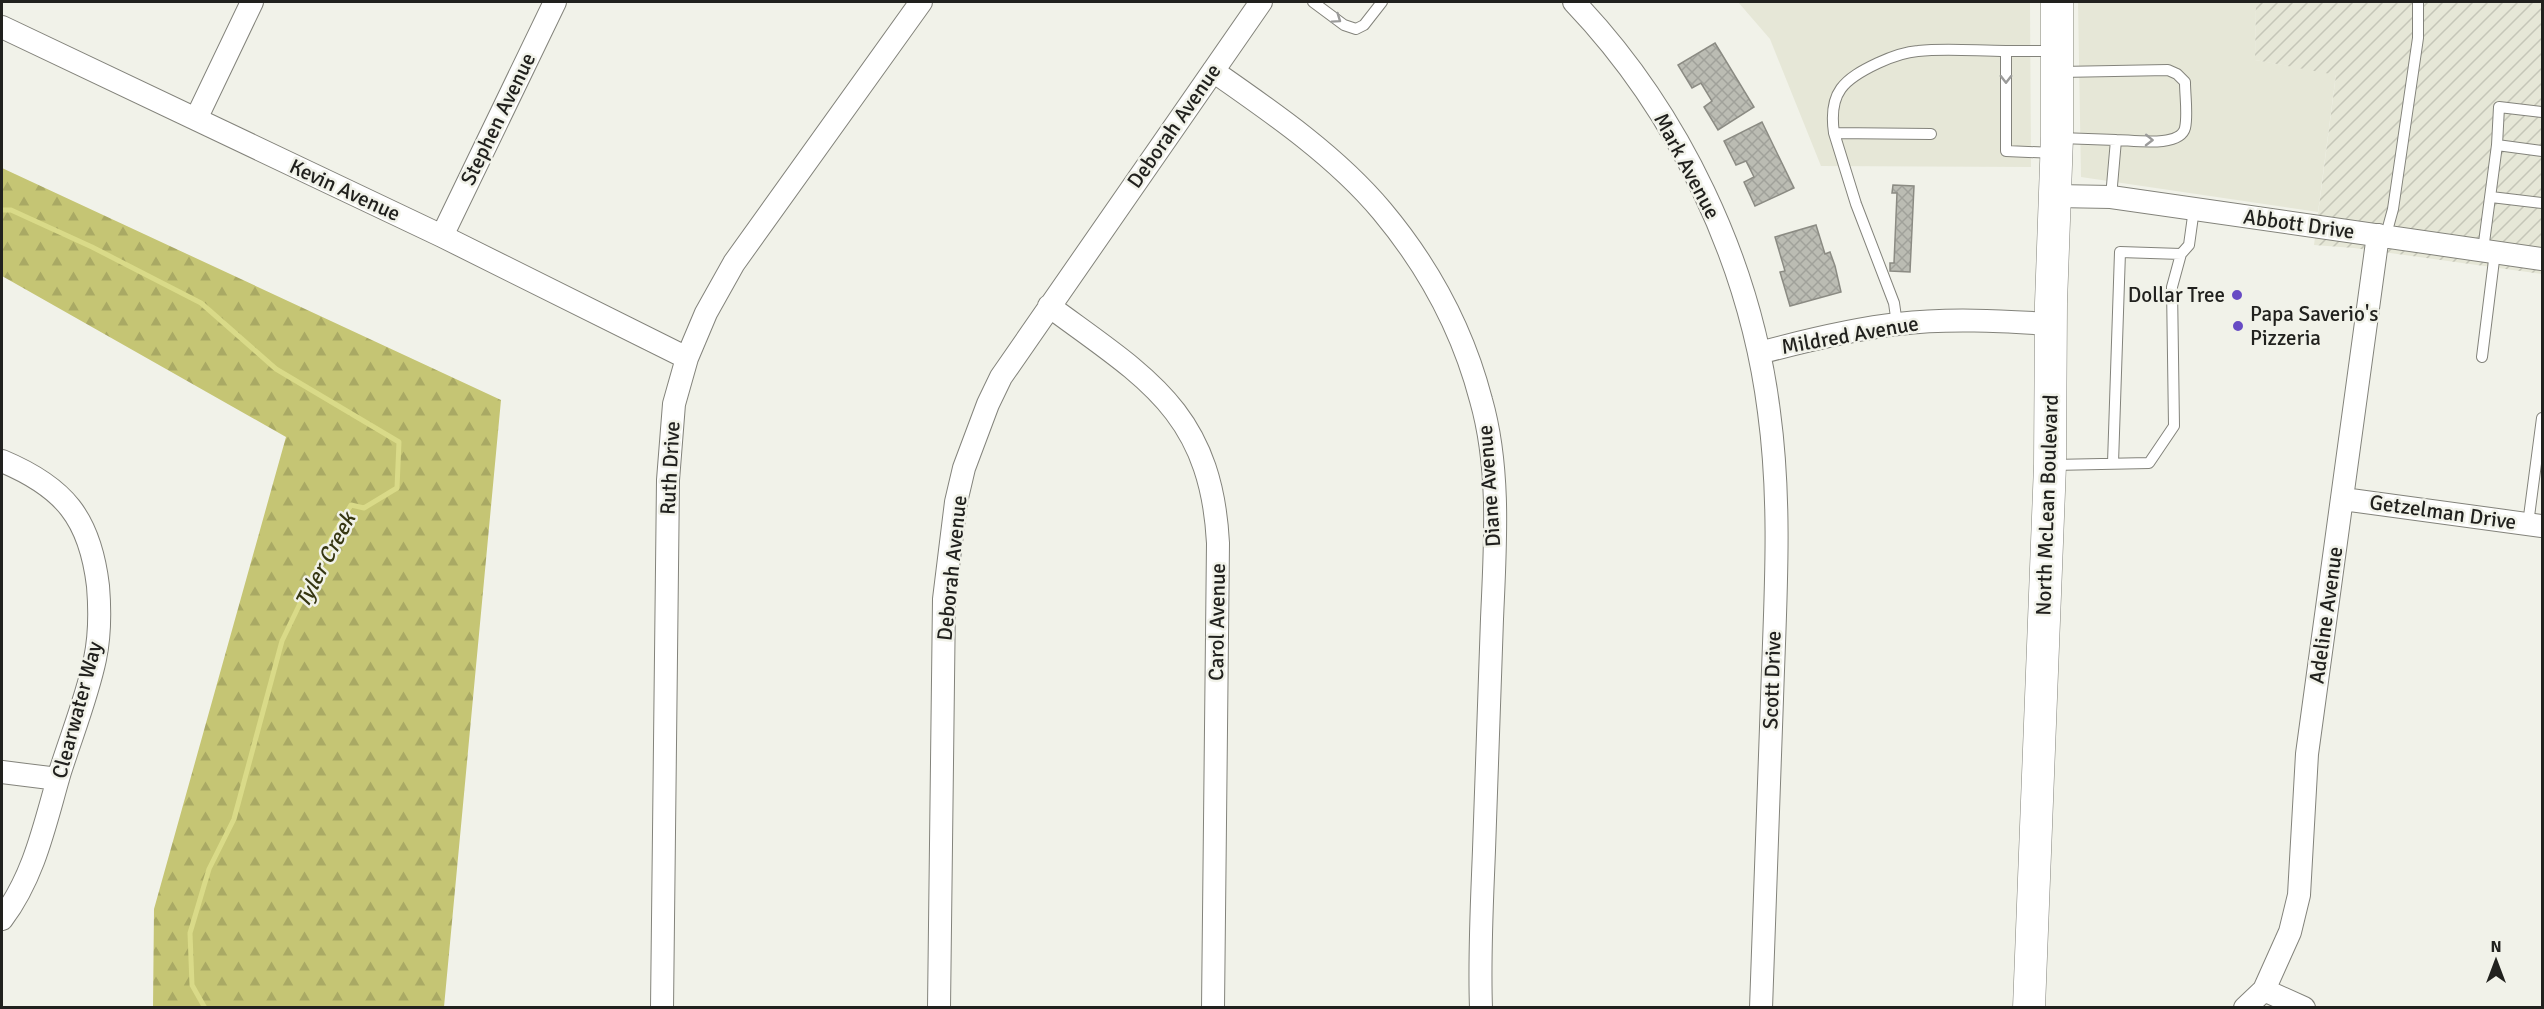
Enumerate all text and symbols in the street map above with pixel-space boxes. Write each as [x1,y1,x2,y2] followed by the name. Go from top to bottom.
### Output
[1331,12,1342,23] one-way arrow
[455,49,541,189] street label: Stephen Avenue
[1121,59,1227,193] street label: Deborah Avenue
[2000,74,2012,83] one-way arrow
[1648,109,1726,223] street label: Mark Avenue
[2145,134,2154,147] one-way arrow
[285,153,405,227] street label: Kevin Avenue
[2242,203,2356,245] street label: Abbott Drive
[2128,282,2225,308] place label: Dollar Tree
[2230,288,2244,302] marker: Dollar Tree
[2250,301,2378,351] place label: Papa Saverio's Pizzeria
[1779,310,1921,360] street label: Mildred Avenue
[2231,319,2245,333] marker: Papa Saverio's Pizzeria
[2030,394,2064,616] street label: North McLean Boulevard
[655,420,685,516] street label: Ruth Drive
[1472,424,1506,548] street label: Diane Avenue
[2368,489,2518,535] street label: Getzelman Drive
[931,494,973,642] street label: Deborah Avenue
[289,506,362,612] water label: Tyler Creek
[2303,545,2349,685] street label: Adeline Avenue
[1203,563,1231,681] street label: Carol Avenue
[1757,630,1787,730] street label: Scott Drive
[46,639,108,781] street label: Clearwater Way
[2466,931,2526,991] north arrow
[2490,937,2502,957] text: N

